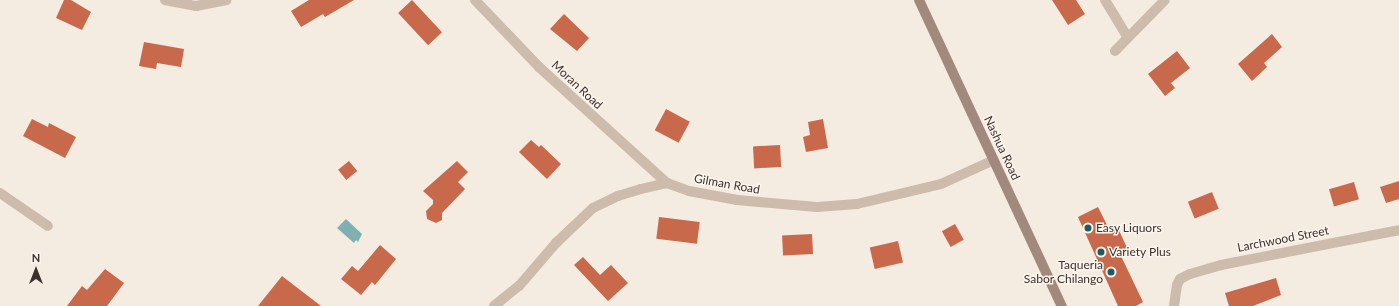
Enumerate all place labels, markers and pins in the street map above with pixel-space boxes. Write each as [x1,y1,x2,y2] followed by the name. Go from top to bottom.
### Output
[1096,221,1162,235] place label: Easy Liquors
[1083,223,1093,233] marker: Easy Liquors
[1109,245,1171,259] place label: Variety Plus
[1096,247,1106,257] marker: Variety Plus
[1024,258,1103,286] place label: Taqueria Sabor Chilango
[1106,267,1116,277] marker: Taqueria Sabor Chilango

